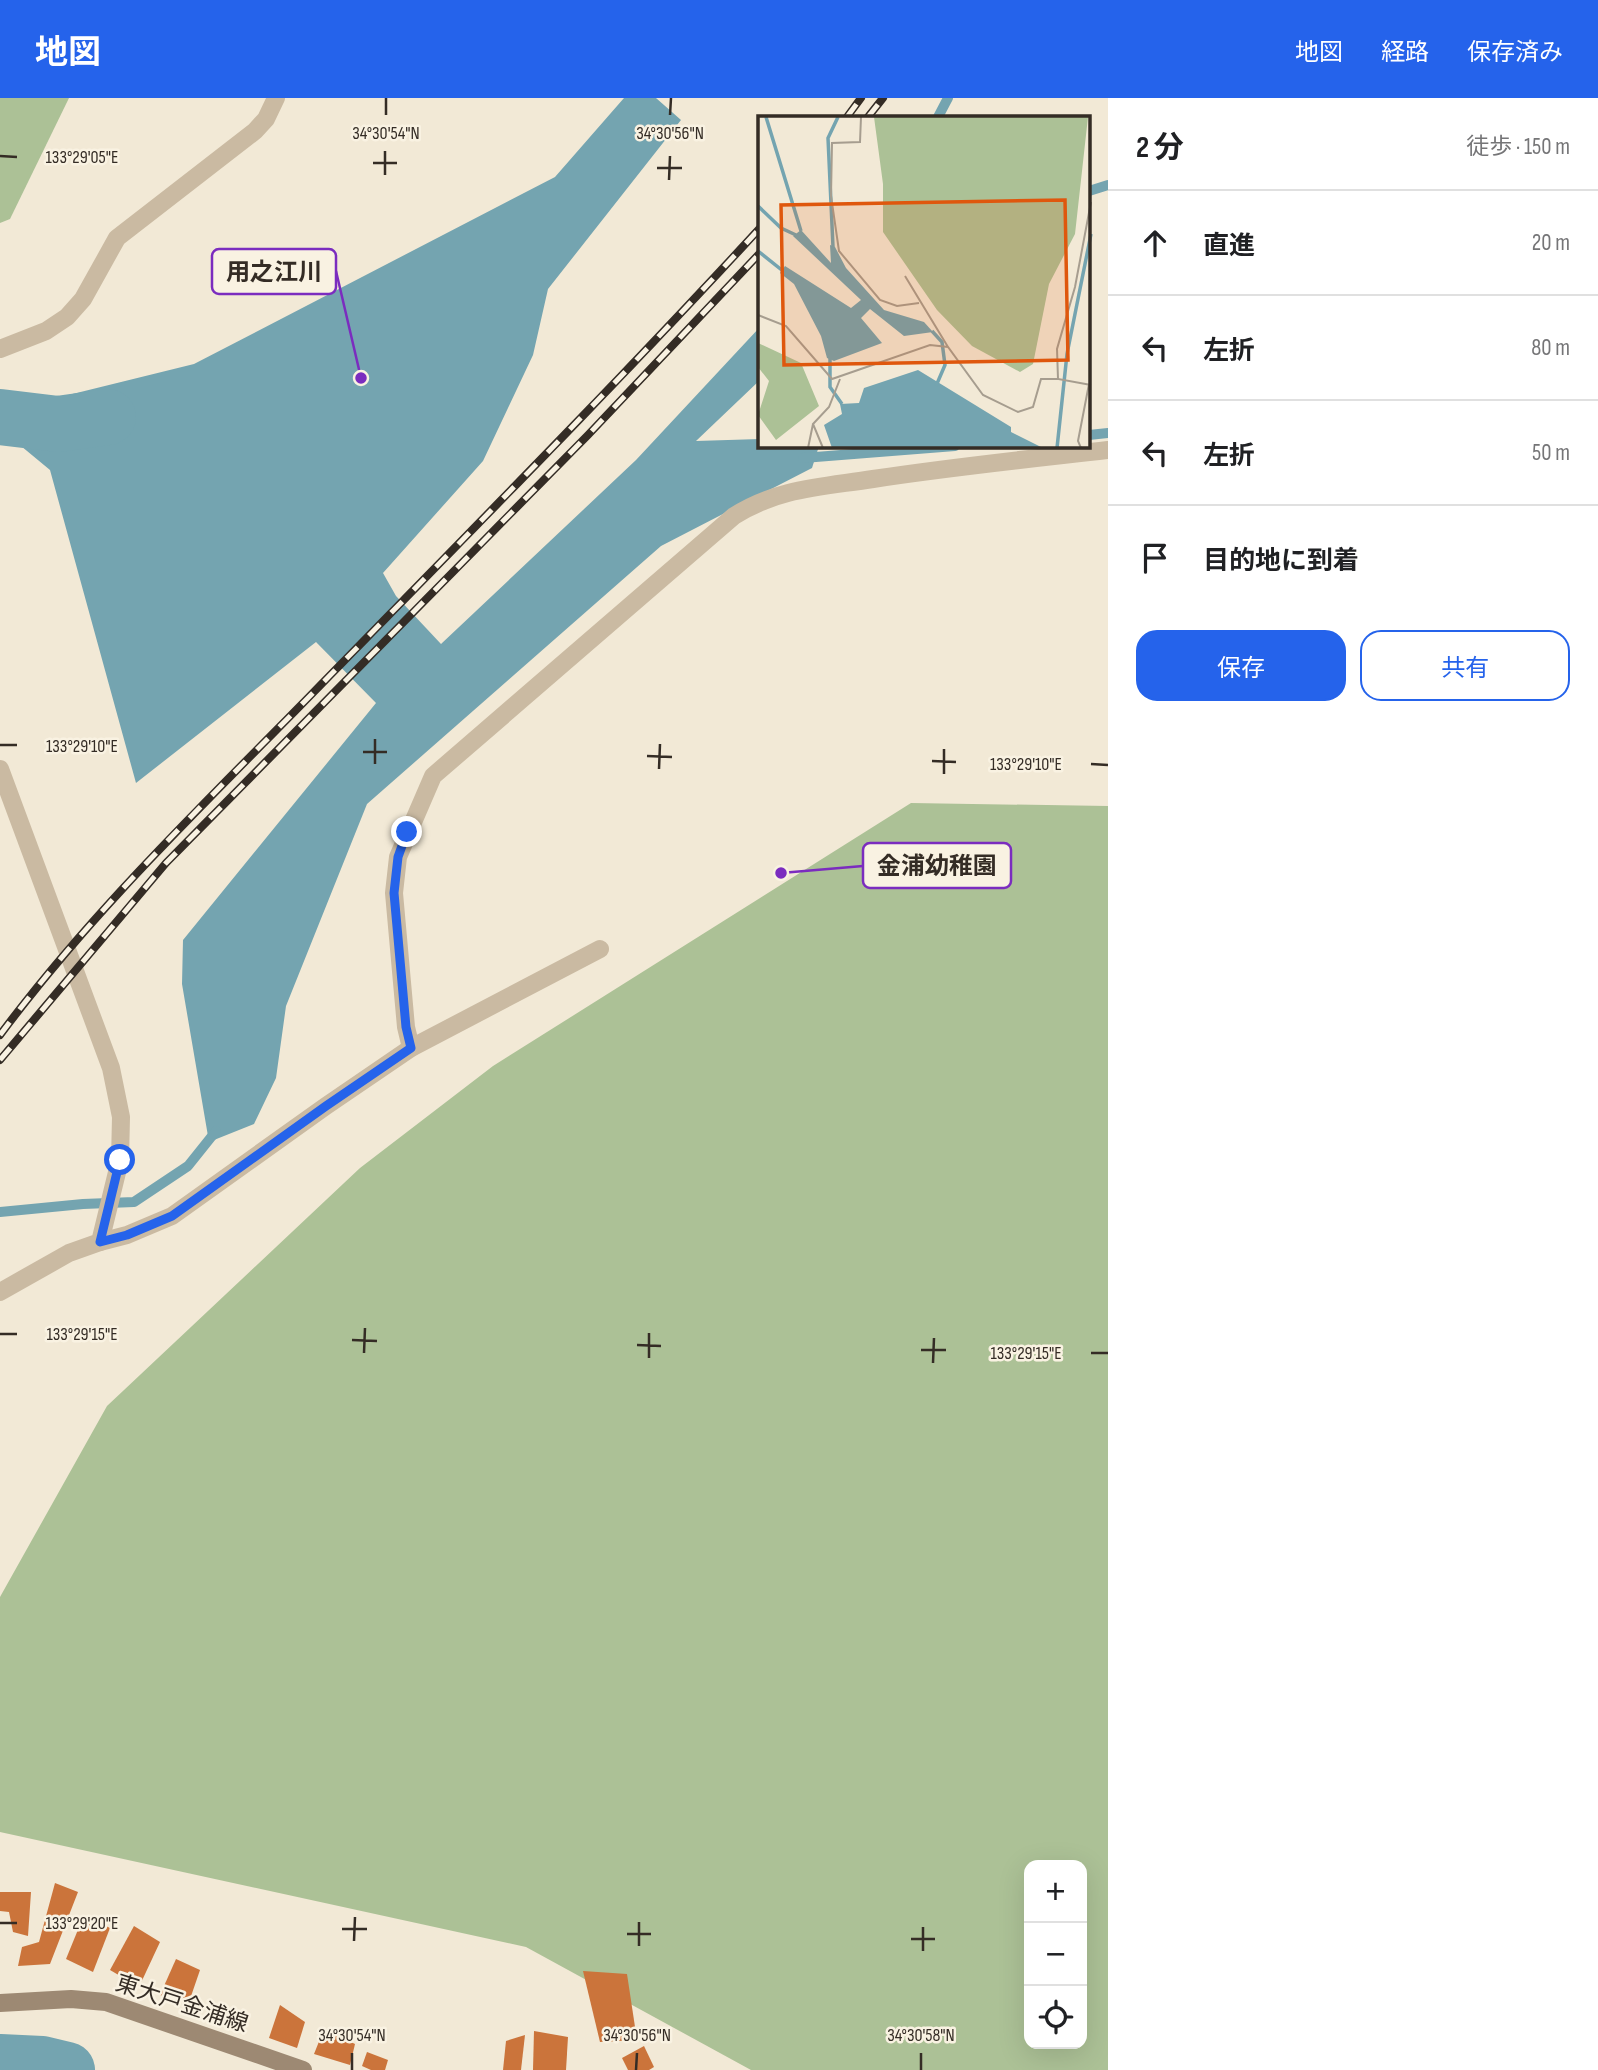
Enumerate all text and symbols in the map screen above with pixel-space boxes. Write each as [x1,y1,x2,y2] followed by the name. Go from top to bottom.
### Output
[35,33,101,73] text: 地図
[1295,38,1343,67] text: 地図
[1381,38,1429,67] text: 経路
[1467,38,1563,67] text: 保存済み
[758,116,1090,448] inset map
[352,123,420,144] text: 34°30'54"N
[636,123,704,144] text: 34°30'56"N
[1136,130,1184,166] text: 2 分
[1466,133,1570,161] text: 徒歩 · 150 m
[46,147,118,168] text: 133°29'05"E
[1136,224,1174,262] icon: ahead
[1532,229,1570,257] text: 20 m
[1203,231,1255,262] text: 直進
[212,249,336,294] callout: 用之江川
[226,258,322,287] text: 用之江川
[1136,329,1174,367] icon: left
[1531,334,1570,362] text: 80 m
[1203,336,1255,367] text: 左折
[1136,434,1174,472] icon: left
[1532,439,1570,467] text: 50 m
[1203,441,1255,472] text: 左折
[1136,539,1174,577] icon: arrive
[1203,546,1359,577] text: 目的地に到着
[1136,630,1346,701] button: 保存
[1360,630,1570,701] button: 共有
[46,736,118,757] text: 133°29'10"E
[990,754,1062,775] text: 133°29'10"E
[391,816,422,847] route end
[863,843,1011,888] callout: 金浦幼稚園
[877,852,997,881] text: 金浦幼稚園
[104,1144,135,1175] route start
[46,1324,118,1345] text: 133°29'15"E
[990,1343,1062,1364] text: 133°29'15"E
[1024,1860,1087,2049] map controls
[1024,1860,1087,1923] button: +
[45,1913,119,1934] text: 133°29'20"E
[1024,1923,1087,1986] button: −
[112,1969,252,2039] street label: 東大戸金浦線
[1024,1986,1087,2049] button: locate
[318,2025,386,2046] text: 34°30'54"N
[603,2025,671,2046] text: 34°30'56"N
[887,2025,955,2046] text: 34°30'58"N

